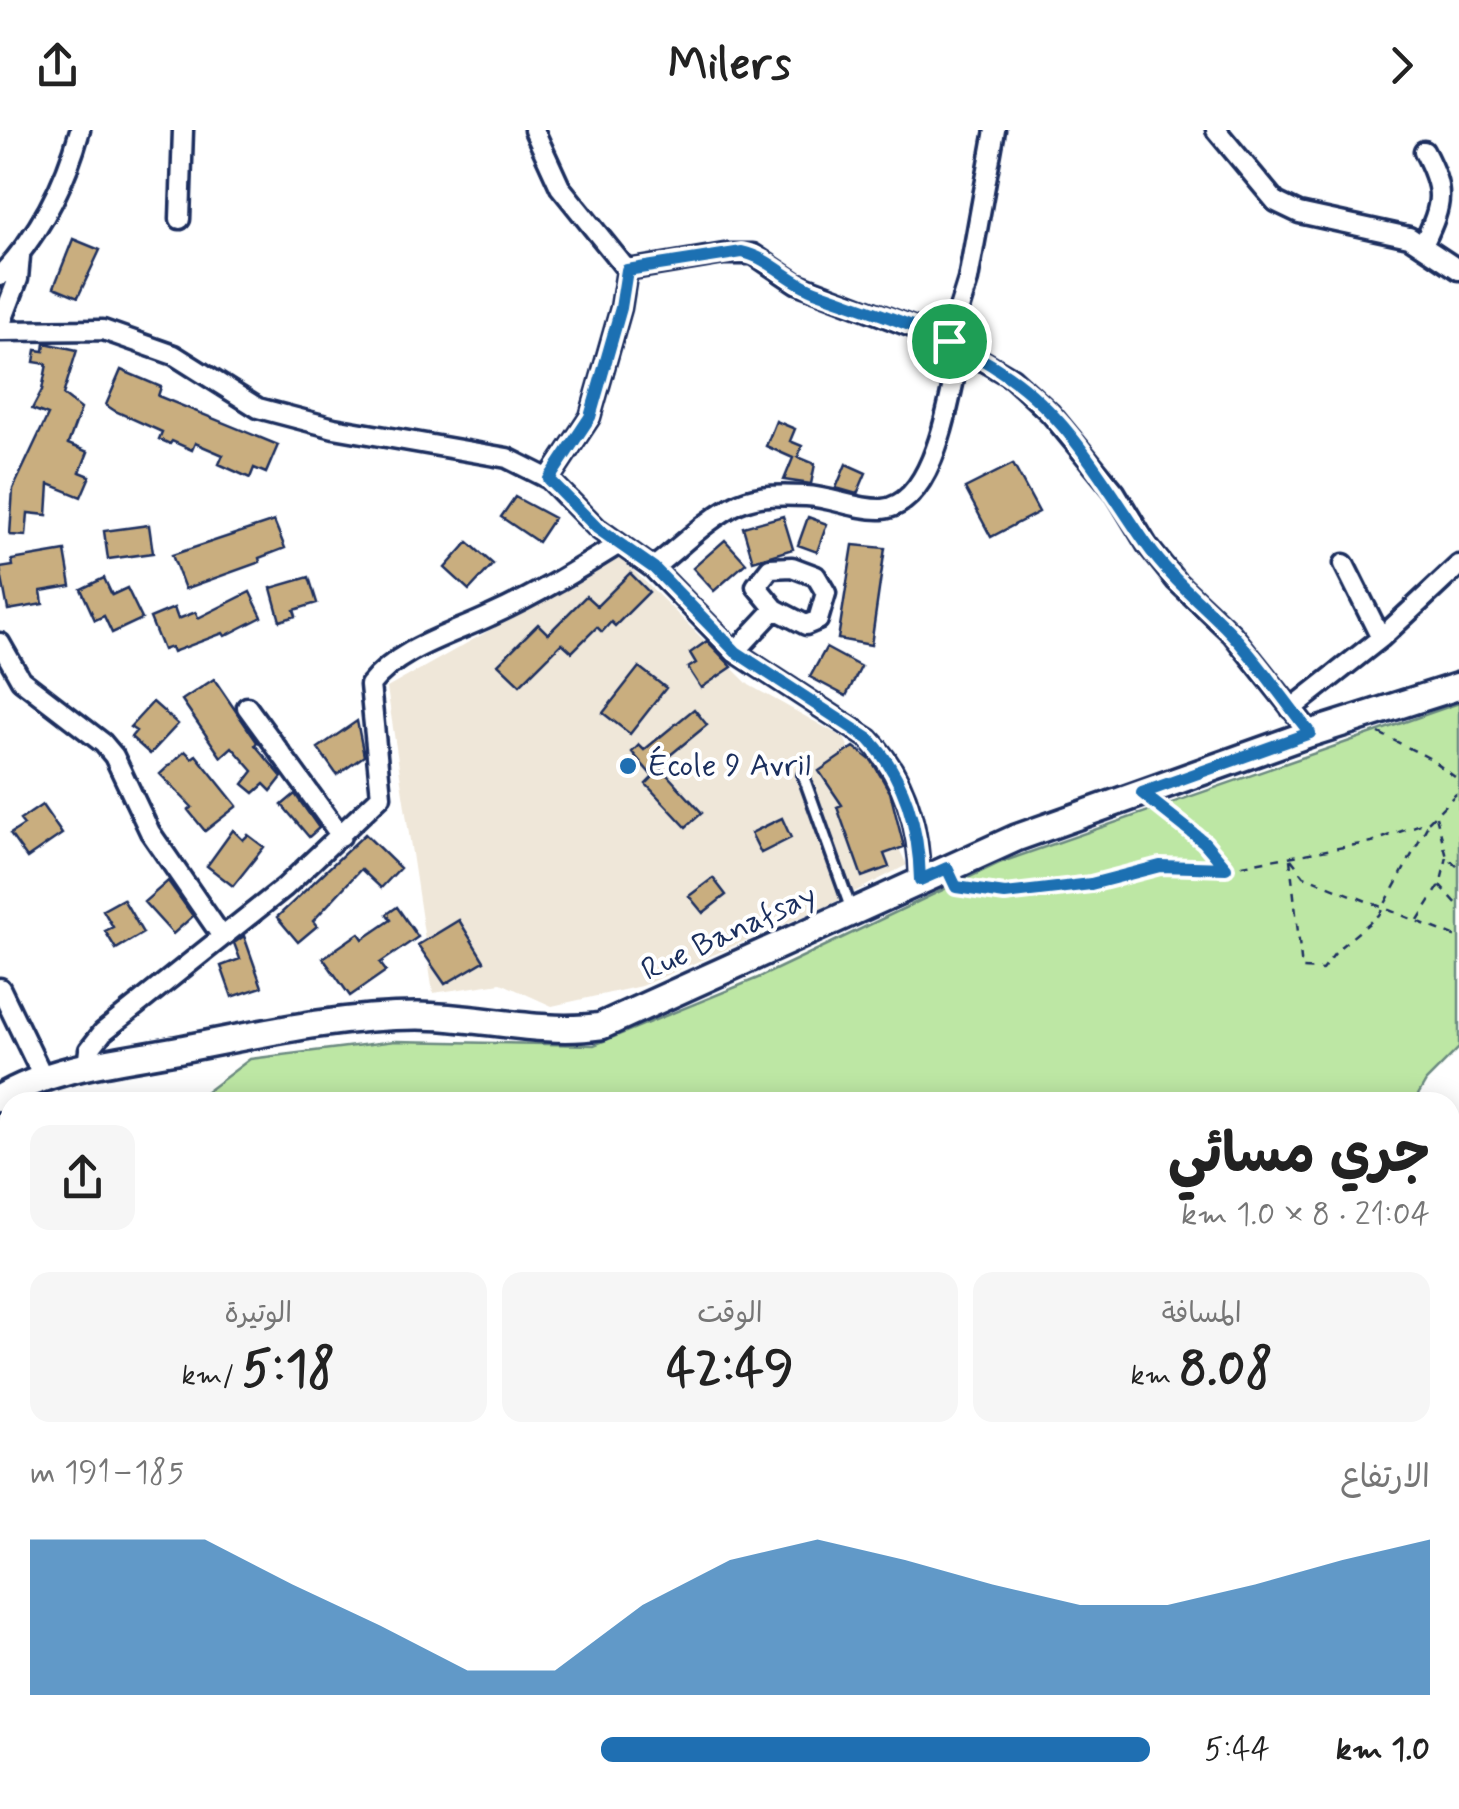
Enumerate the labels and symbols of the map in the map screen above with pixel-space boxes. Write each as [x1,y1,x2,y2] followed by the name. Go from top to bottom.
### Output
[907,299,992,384] pin
[648,745,811,787] place label: École 9 Avril
[617,755,639,777] marker: École 9 Avril
[635,874,823,992] street label: Rue Banafsay

